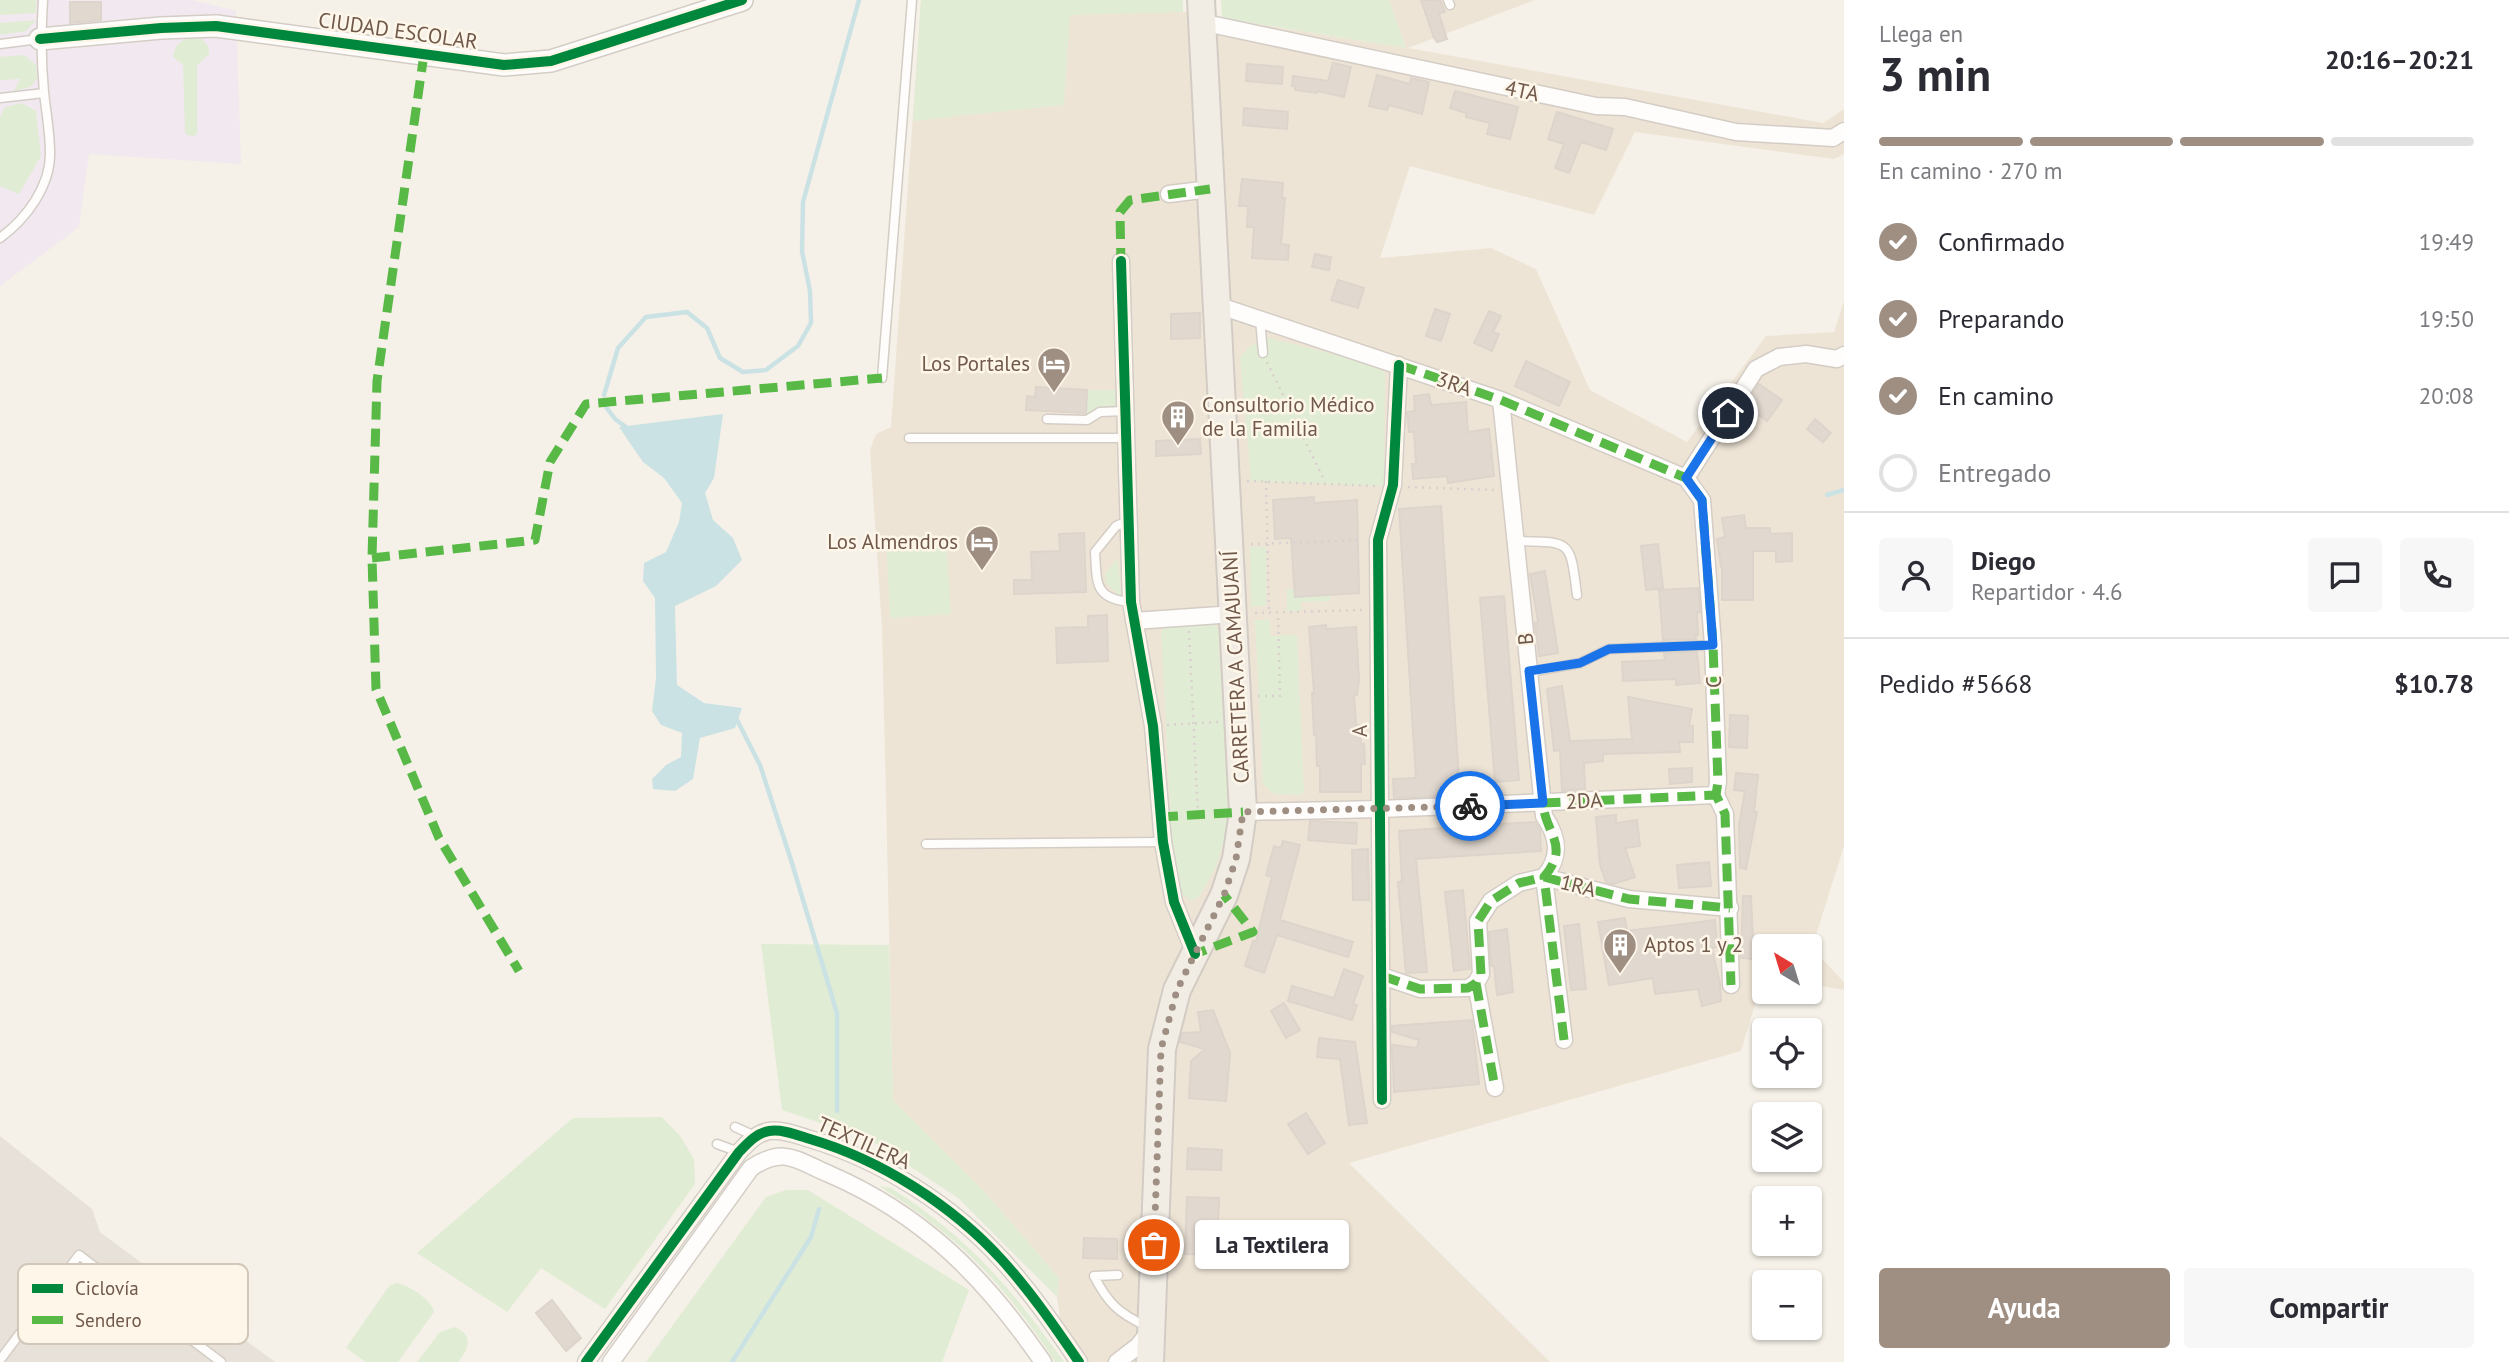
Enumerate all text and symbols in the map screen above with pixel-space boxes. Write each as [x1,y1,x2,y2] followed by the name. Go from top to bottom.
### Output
[317,6,479,55] street label: CIUDAD ESCOLAR
[1879,19,1963,48] text: Llega en
[2325,43,2474,76] text: 20:16–20:21
[1879,44,1991,104] text: 3 min
[1503,74,1542,107] street label: 4TA
[1879,156,2062,185] text: En camino · 270 m
[1879,223,1917,261] icon: check
[1938,225,2065,258] text: Confirmado
[2419,227,2474,256] text: 19:49
[1879,300,1917,338] icon: check
[1938,302,2065,335] text: Preparando
[2419,304,2474,333] text: 19:50
[1035,345,1073,394] hotel icon: Los Portales
[921,350,1030,377] place label: Los Portales
[1433,365,1476,402] street label: 3RA
[1879,377,1917,415] icon: check
[1938,379,2054,412] text: En camino
[2419,381,2474,410] text: 20:08
[1698,383,1758,443] pin
[1202,391,1375,442] place label: Consultorio Médico de la Familia
[1709,394,1747,432] icon: home
[1159,398,1197,447] building icon: Consultorio Médico de la Familia
[1938,456,2052,489] text: Entregado
[963,523,1001,572] hotel icon: Los Almendros
[827,528,958,555] place label: Los Almendros
[1879,538,1953,612] button: person
[2308,538,2382,612] button: chat
[2400,538,2474,612] button: phone
[1971,544,2036,577] text: Diego
[1216,549,1255,784] street label: CARRETERA A CAMAJUANÍ
[1971,577,2123,606] text: Repartidor · 4.6
[1511,632,1540,647] street label: B
[1879,667,2032,700] text: Pedido #5668
[2394,667,2474,700] text: $10.78
[1700,676,1727,688] street label: C
[1346,724,1373,737] street label: A
[1435,771,1505,841] courier
[1565,786,1604,815] street label: 2DA
[1451,787,1489,825] icon: bike
[1558,868,1599,903] street label: 1RA
[1601,926,1639,975] building icon: Aptos 1 y 2
[1644,931,1743,958] place label: Aptos 1 y 2
[1752,934,1822,1004] north arrow
[1752,934,1822,1340] map controls
[1752,1018,1822,1088] button: locate
[1752,1102,1822,1172] button: layers
[813,1110,916,1175] street label: TEXTILERA
[1752,1186,1822,1256] button: +
[1124,1215,1184,1275] pin
[1196,1220,1350,1270] callout: La Textilera
[1135,1226,1173,1264] icon: bag
[1215,1230,1329,1259] text: La Textilera
[18,1264,248,1344] legend
[1879,1268,2170,1348] button: Ayuda
[2184,1268,2474,1348] button: Compartir
[1752,1270,1822,1340] button: −
[75,1276,139,1300] text: Ciclovía
[75,1308,142,1332] text: Sendero

